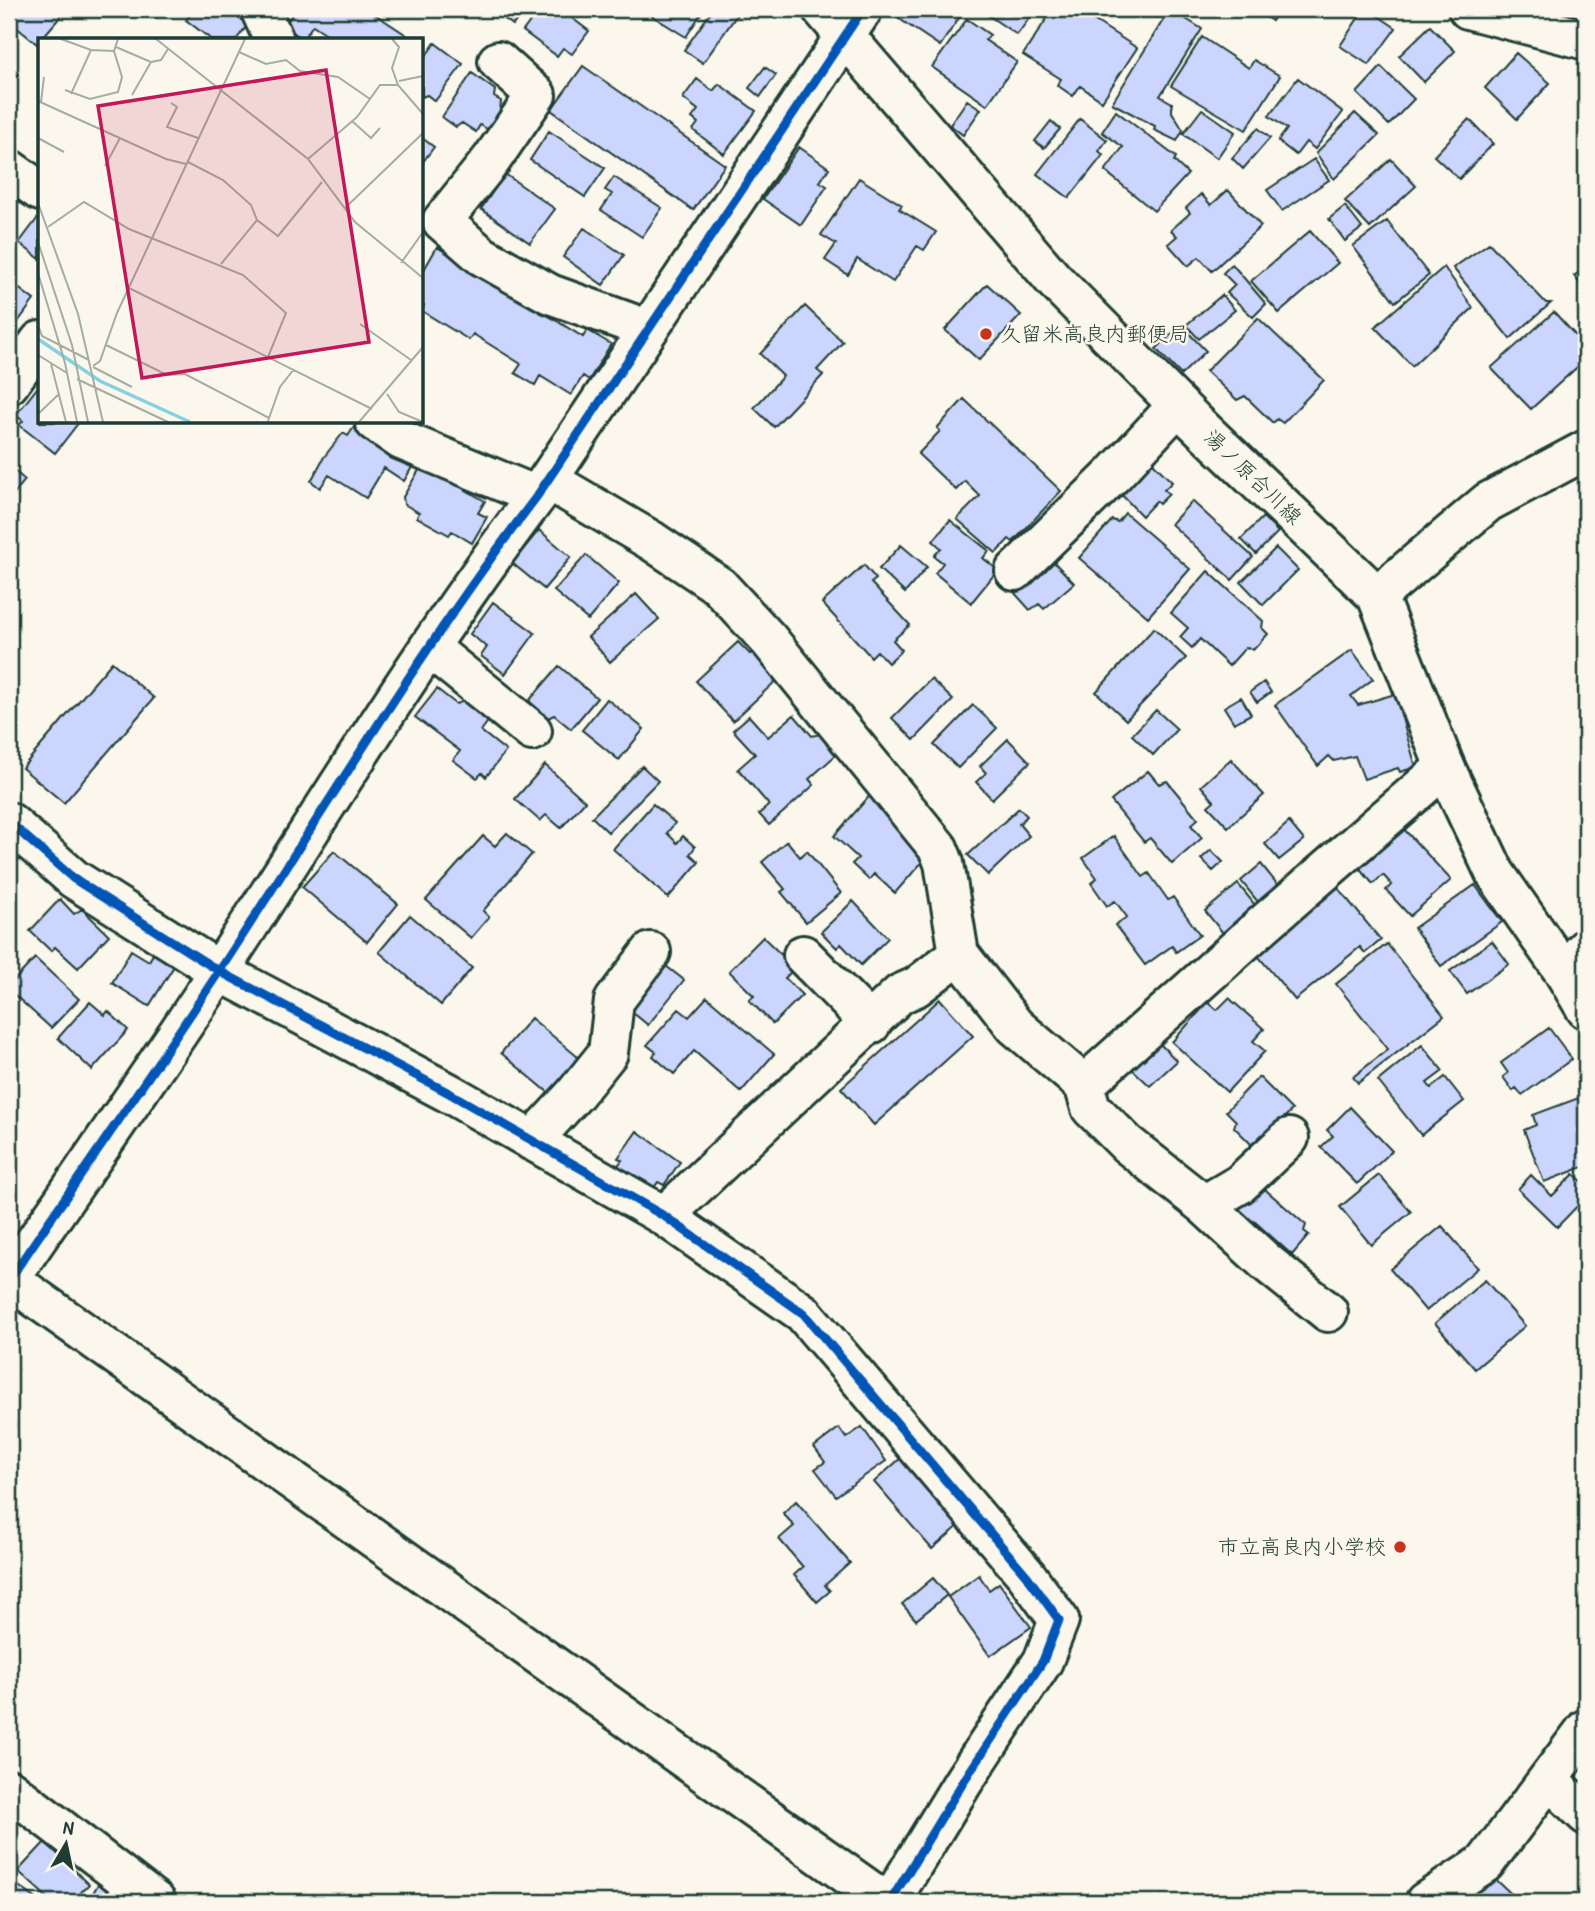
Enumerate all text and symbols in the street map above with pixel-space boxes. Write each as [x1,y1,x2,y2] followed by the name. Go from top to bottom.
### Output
[38,38,424,424] inset map
[1000,319,1189,348] place label: 久留米高良内郵便局
[978,326,994,342] marker: 久留米高良内郵便局
[1198,422,1309,531] street label: 湯ノ原合川線
[1218,1532,1386,1561] place label: 市立高良内小学校
[1392,1539,1408,1555] marker: 市立高良内小学校
[32,1810,102,1880] north arrow
[62,1814,76,1841] text: N

